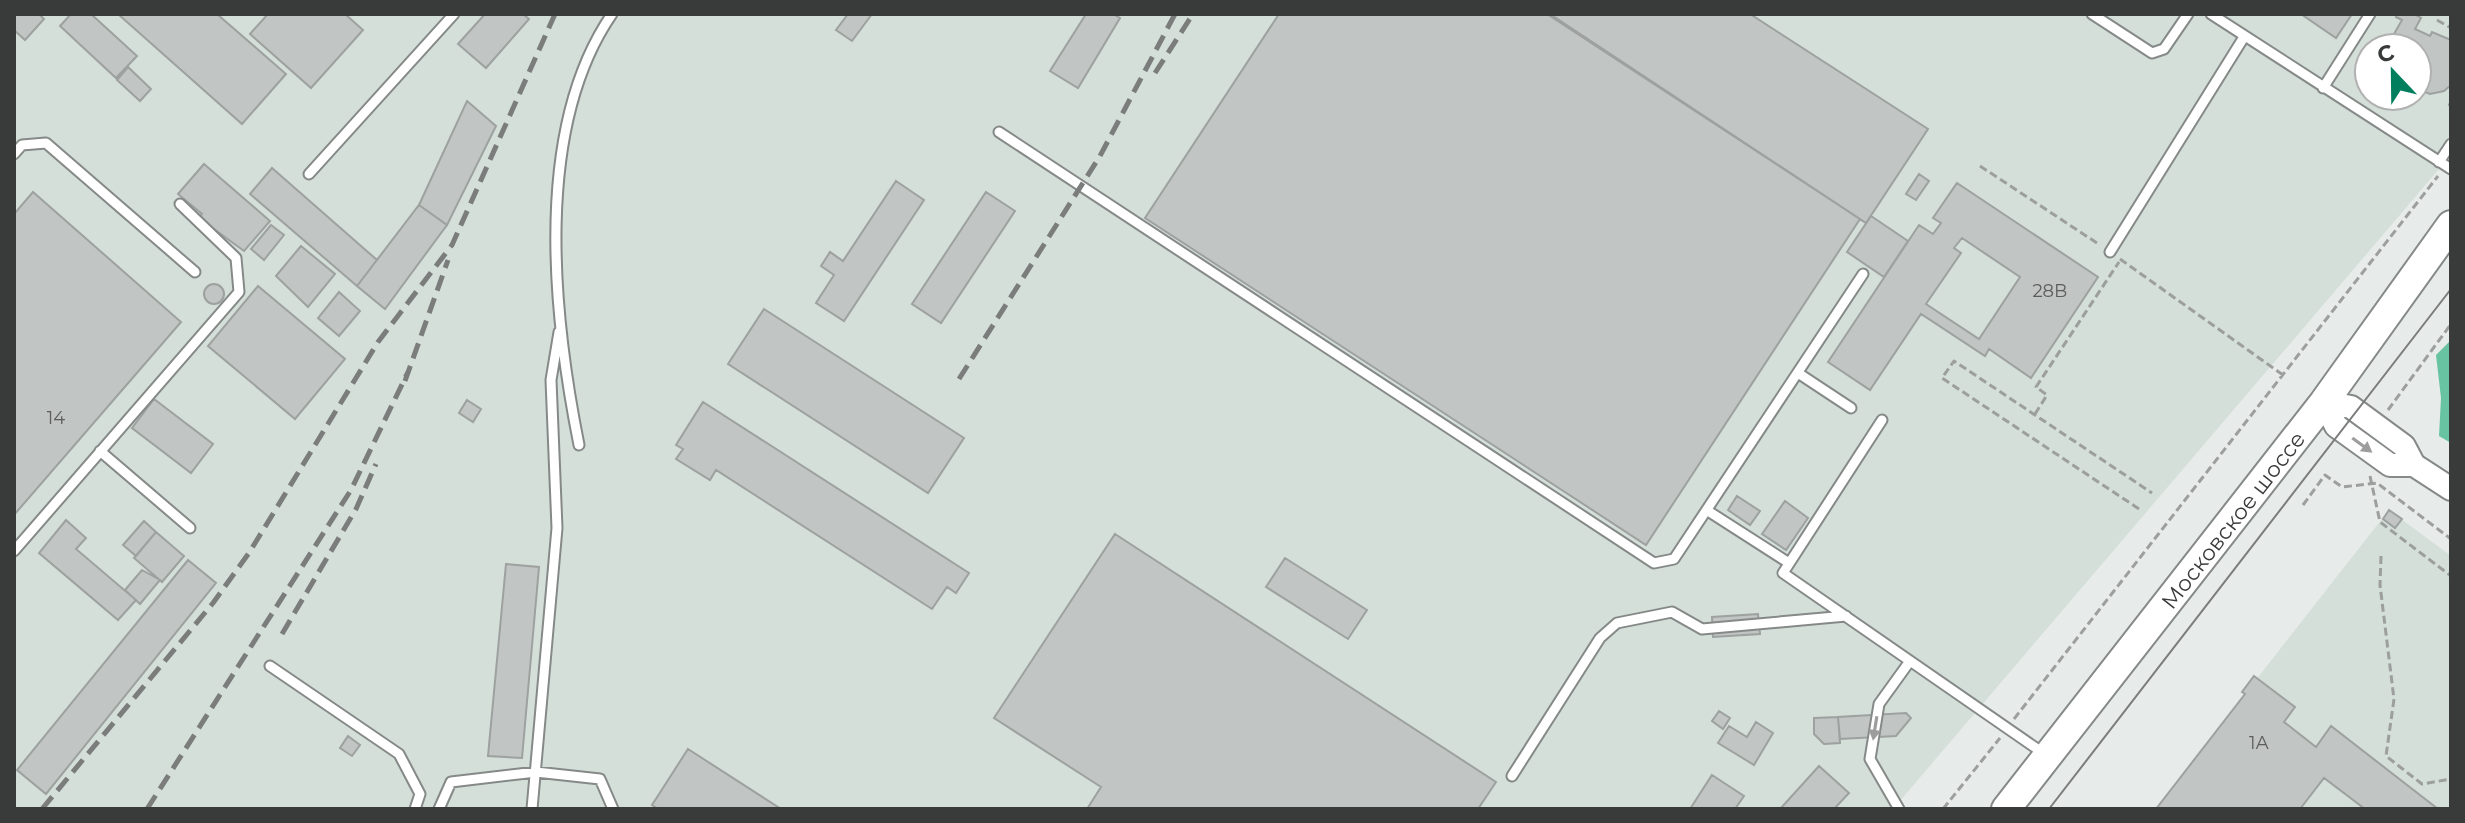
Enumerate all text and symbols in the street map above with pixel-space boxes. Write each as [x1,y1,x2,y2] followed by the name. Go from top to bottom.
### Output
[2353,32,2433,112] north arrow
[2373,38,2398,69] text: С
[2032,280,2068,302] house number: 28В
[47,407,65,429] house number: 14
[2156,426,2311,614] street label: Московское шоссе
[2352,436,2372,452] one-way arrow
[1868,716,1881,741] one-way arrow
[2249,732,2270,754] house number: 1А

